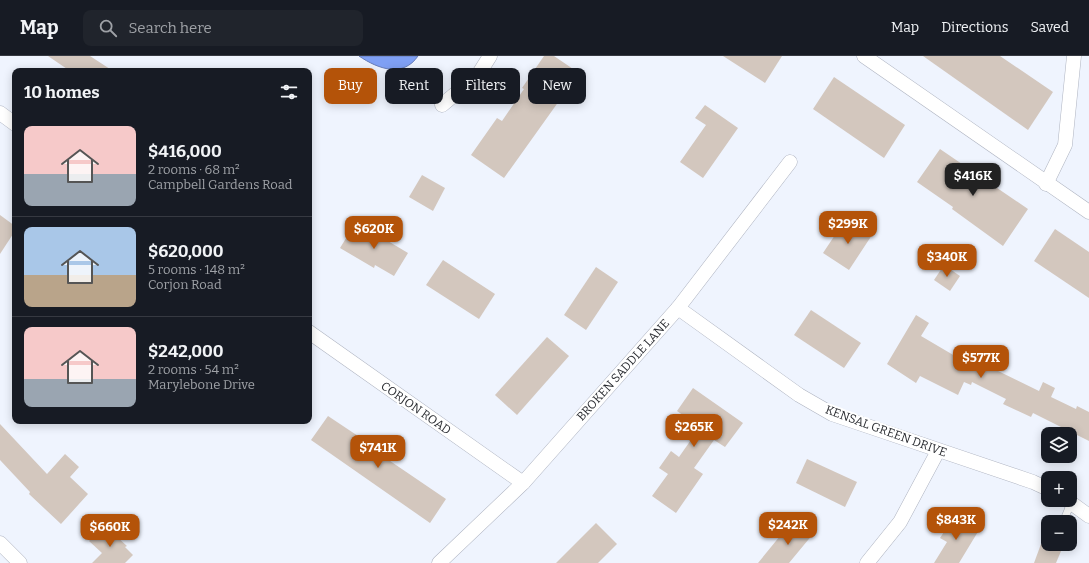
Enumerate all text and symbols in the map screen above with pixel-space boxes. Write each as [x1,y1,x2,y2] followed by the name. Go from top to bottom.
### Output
[83,10,363,46] search box
[20,16,59,39] text: Map
[97,17,119,39] icon: search
[129,19,212,37] text: Search here
[891,19,919,36] text: Map
[941,19,1009,36] text: Directions
[1031,19,1069,36] text: Saved
[324,68,377,104] chip: Buy
[385,68,443,104] chip: Rent
[451,68,520,104] chip: Filters
[528,68,586,104] chip: New
[278,81,300,103] icon: filters
[24,82,100,103] text: 10 homes
[148,141,222,162] text: $416,000
[56,142,104,190] icon: home
[148,162,240,177] text: 2 rooms · 68 m²
[945,163,1001,197] pin: $416K
[954,168,992,183] text: $416K
[148,177,293,192] text: Campbell Gardens Road
[820,211,876,245] pin: $299K
[346,216,402,250] pin: $620K
[828,216,868,231] text: $299K
[354,221,394,236] text: $620K
[148,241,224,262] text: $620,000
[56,243,104,291] icon: home
[919,244,975,278] pin: $340K
[927,249,967,264] text: $340K
[148,262,245,277] text: 5 rooms · 148 m²
[148,277,222,292] text: Corjon Road
[574,316,672,424] street label: BROKEN SADDLE LANE
[148,341,224,362] text: $242,000
[56,343,104,391] icon: home
[953,345,1009,379] pin: $577K
[962,350,1000,365] text: $577K
[148,362,239,377] text: 2 rooms · 54 m²
[148,377,255,392] text: Marylebone Drive
[378,379,454,437] street label: CORJON ROAD
[823,402,949,460] street label: KENSAL GREEN DRIVE
[666,414,722,448] pin: $265K
[674,419,714,434] text: $265K
[1041,427,1077,551] map controls
[1041,427,1077,463] button: layers
[350,435,406,469] pin: $741K
[359,440,397,455] text: $741K
[1041,471,1077,507] button: +
[928,507,984,541] pin: $843K
[760,512,816,546] pin: $242K
[936,512,976,527] text: $843K
[82,514,138,548] pin: $660K
[1041,515,1077,551] button: −
[768,517,808,532] text: $242K
[90,519,130,534] text: $660K

